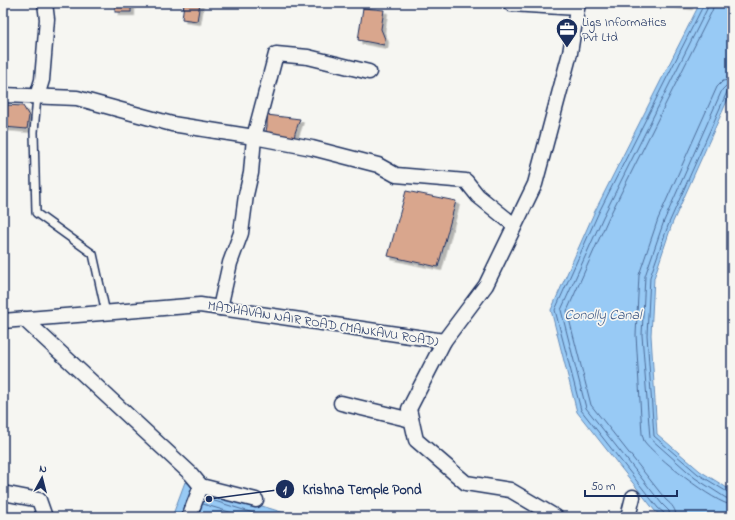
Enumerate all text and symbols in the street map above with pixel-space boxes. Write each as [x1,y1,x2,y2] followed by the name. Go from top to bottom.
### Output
[582,13,667,47] place label: Ligs Informatics Pvt Ltd
[554,16,580,49] office icon: Ligs Informatics Pvt Ltd
[206,296,440,352] street label: MADHAVAN NAIR ROAD (MANKAVU ROAD)
[565,305,643,326] water label: Conolly Canal
[22,458,62,498] north arrow
[38,461,48,477] text: N
[585,472,677,498] scale bar
[275,476,430,502] callout: Krishna Temple Pond
[591,478,615,496] text: 50 m
[302,480,422,501] text: Krishna Temple Pond
[283,482,287,500] text: 1

